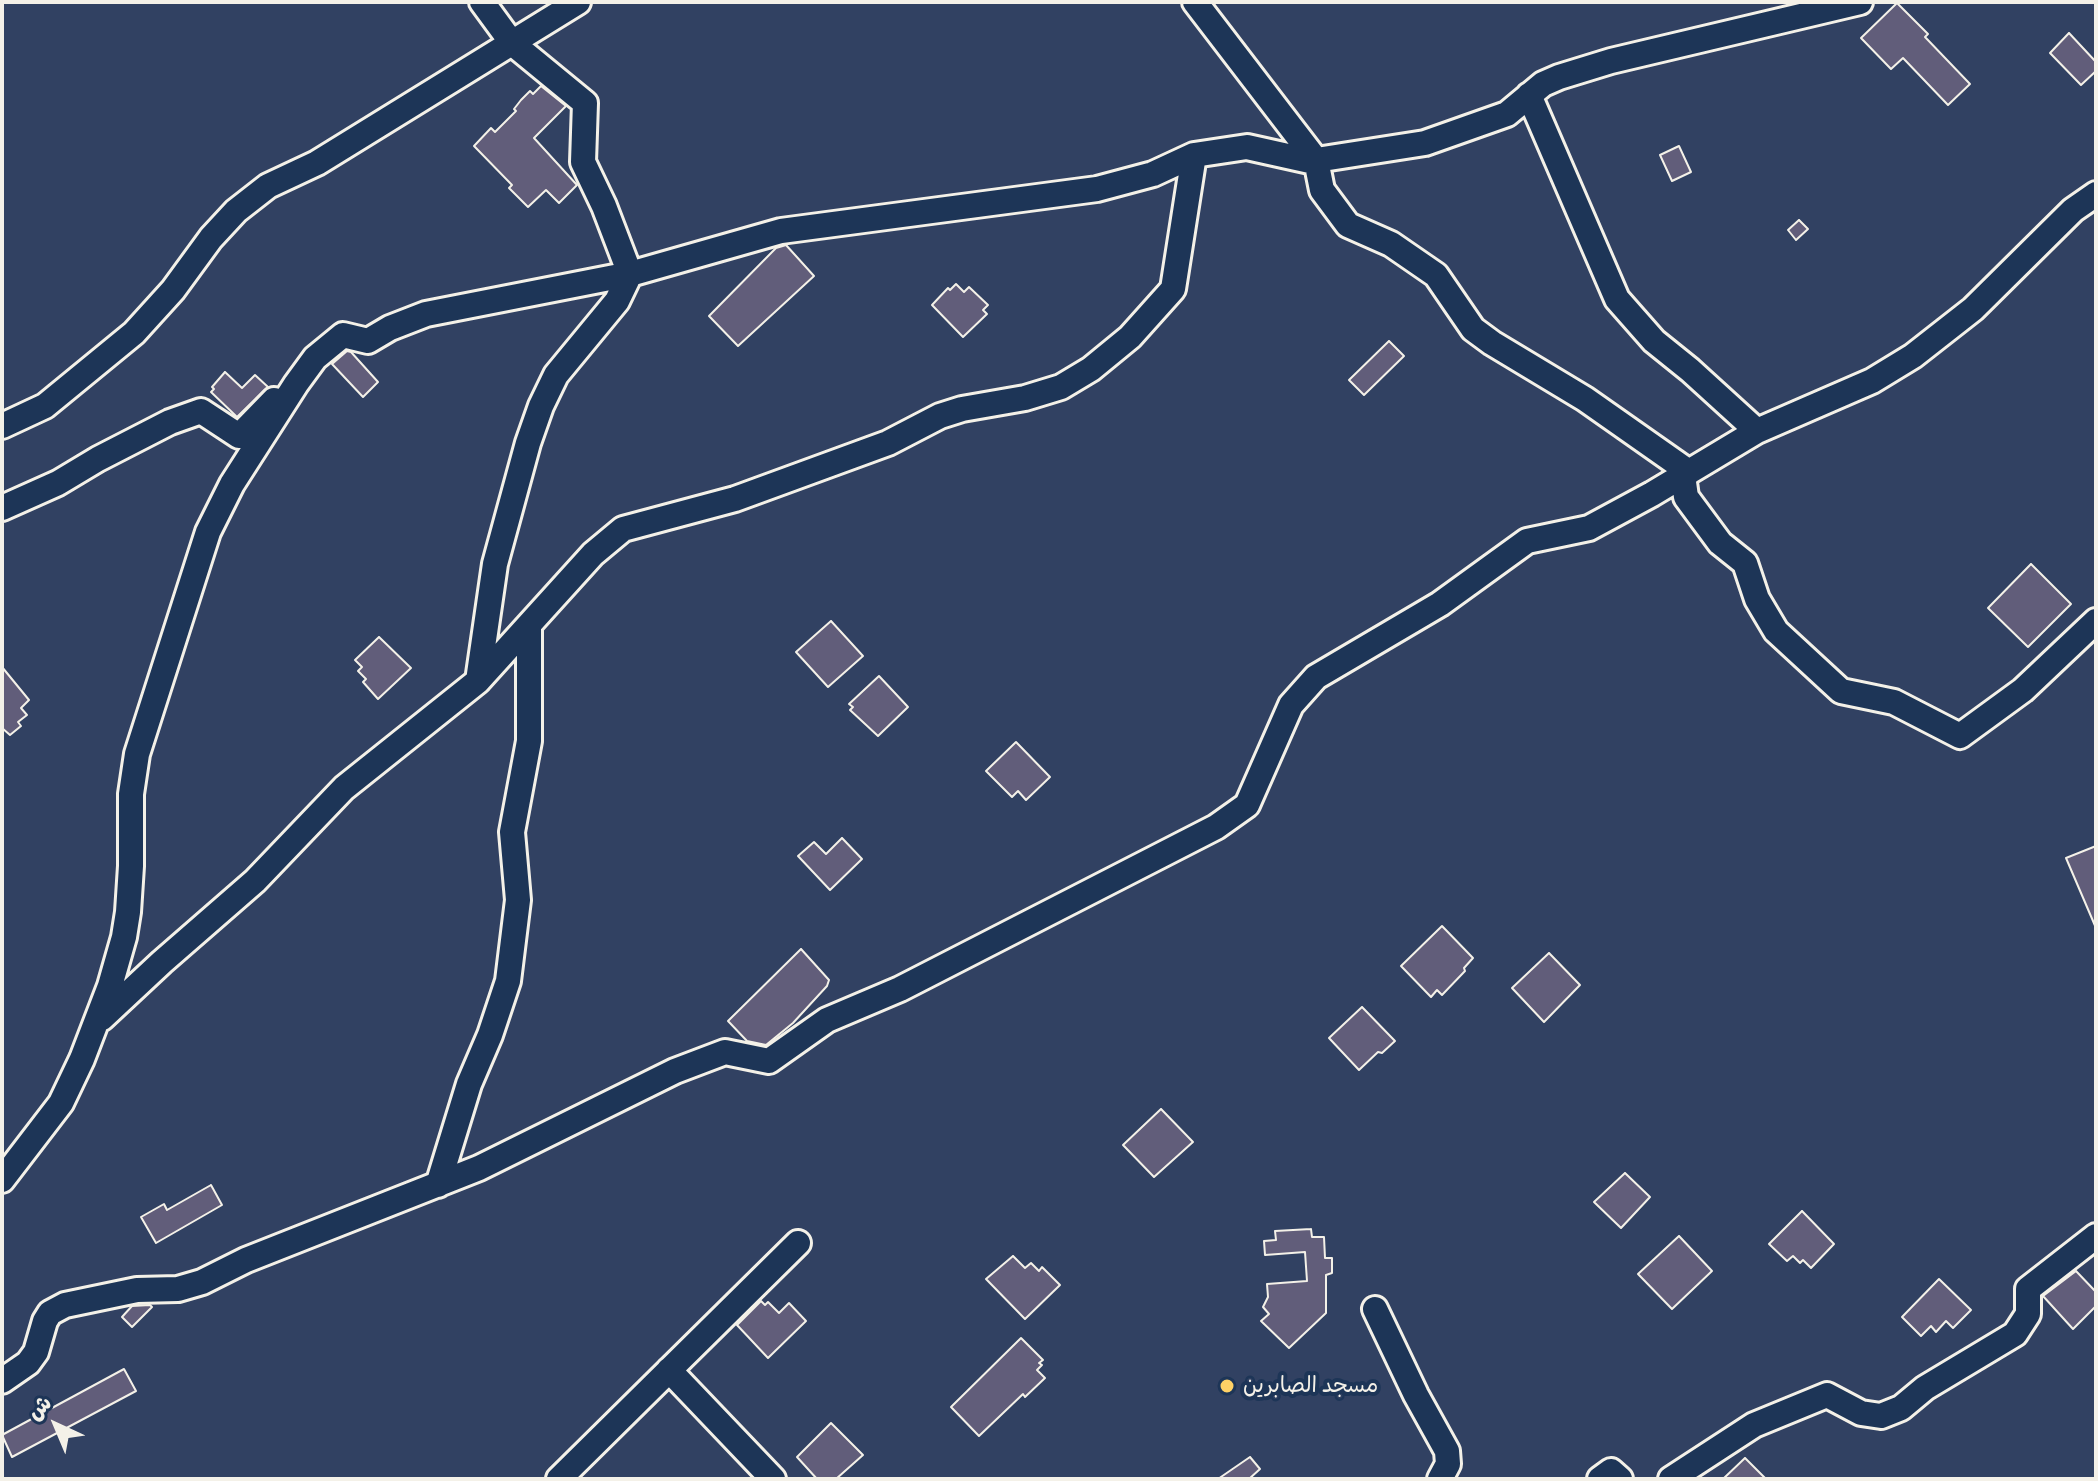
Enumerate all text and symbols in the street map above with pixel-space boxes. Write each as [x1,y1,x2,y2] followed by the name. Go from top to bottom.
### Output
[1243,1373,1378,1399] place label: مسجد الصابرين
[1218,1377,1236,1395] marker: مسجد الصابرين
[16,1385,96,1465] north arrow
[21,1389,58,1426] text: ش

